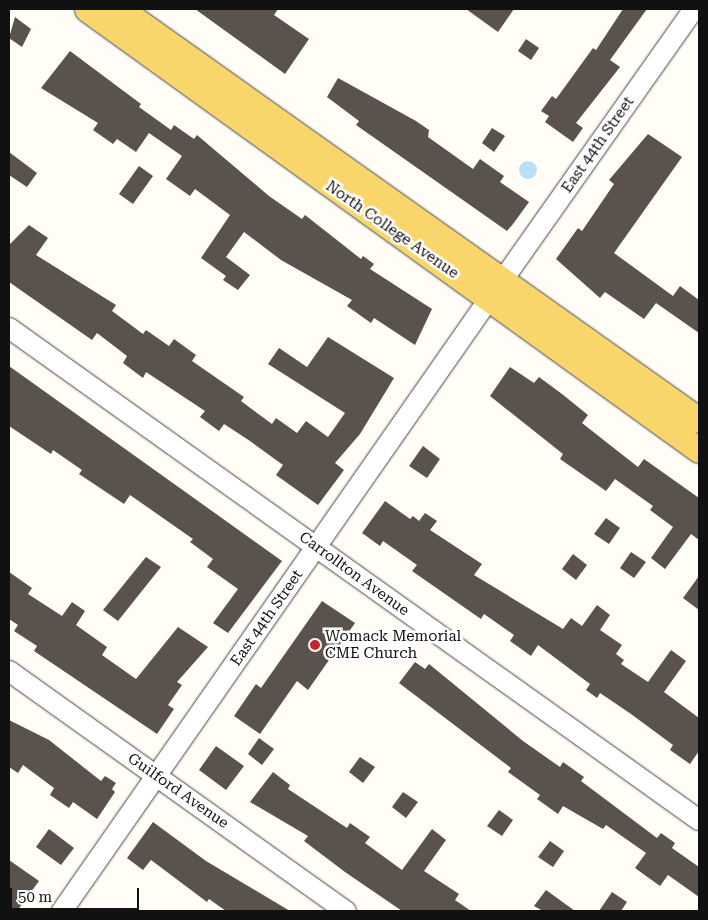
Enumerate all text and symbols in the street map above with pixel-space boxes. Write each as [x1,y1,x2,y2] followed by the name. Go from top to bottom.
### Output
[558,93,638,197] street label: East 44th Street
[322,177,462,283] street label: North College Avenue
[296,528,412,620] street label: Carrollton Avenue
[227,566,307,670] street label: East 44th Street
[325,627,461,662] place label: Womack Memorial CME Church
[309,639,321,651] marker: Womack Memorial CME Church
[124,749,232,833] street label: Guilford Avenue
[12,878,141,910] scale bar
[18,888,52,906] text: 50 m

